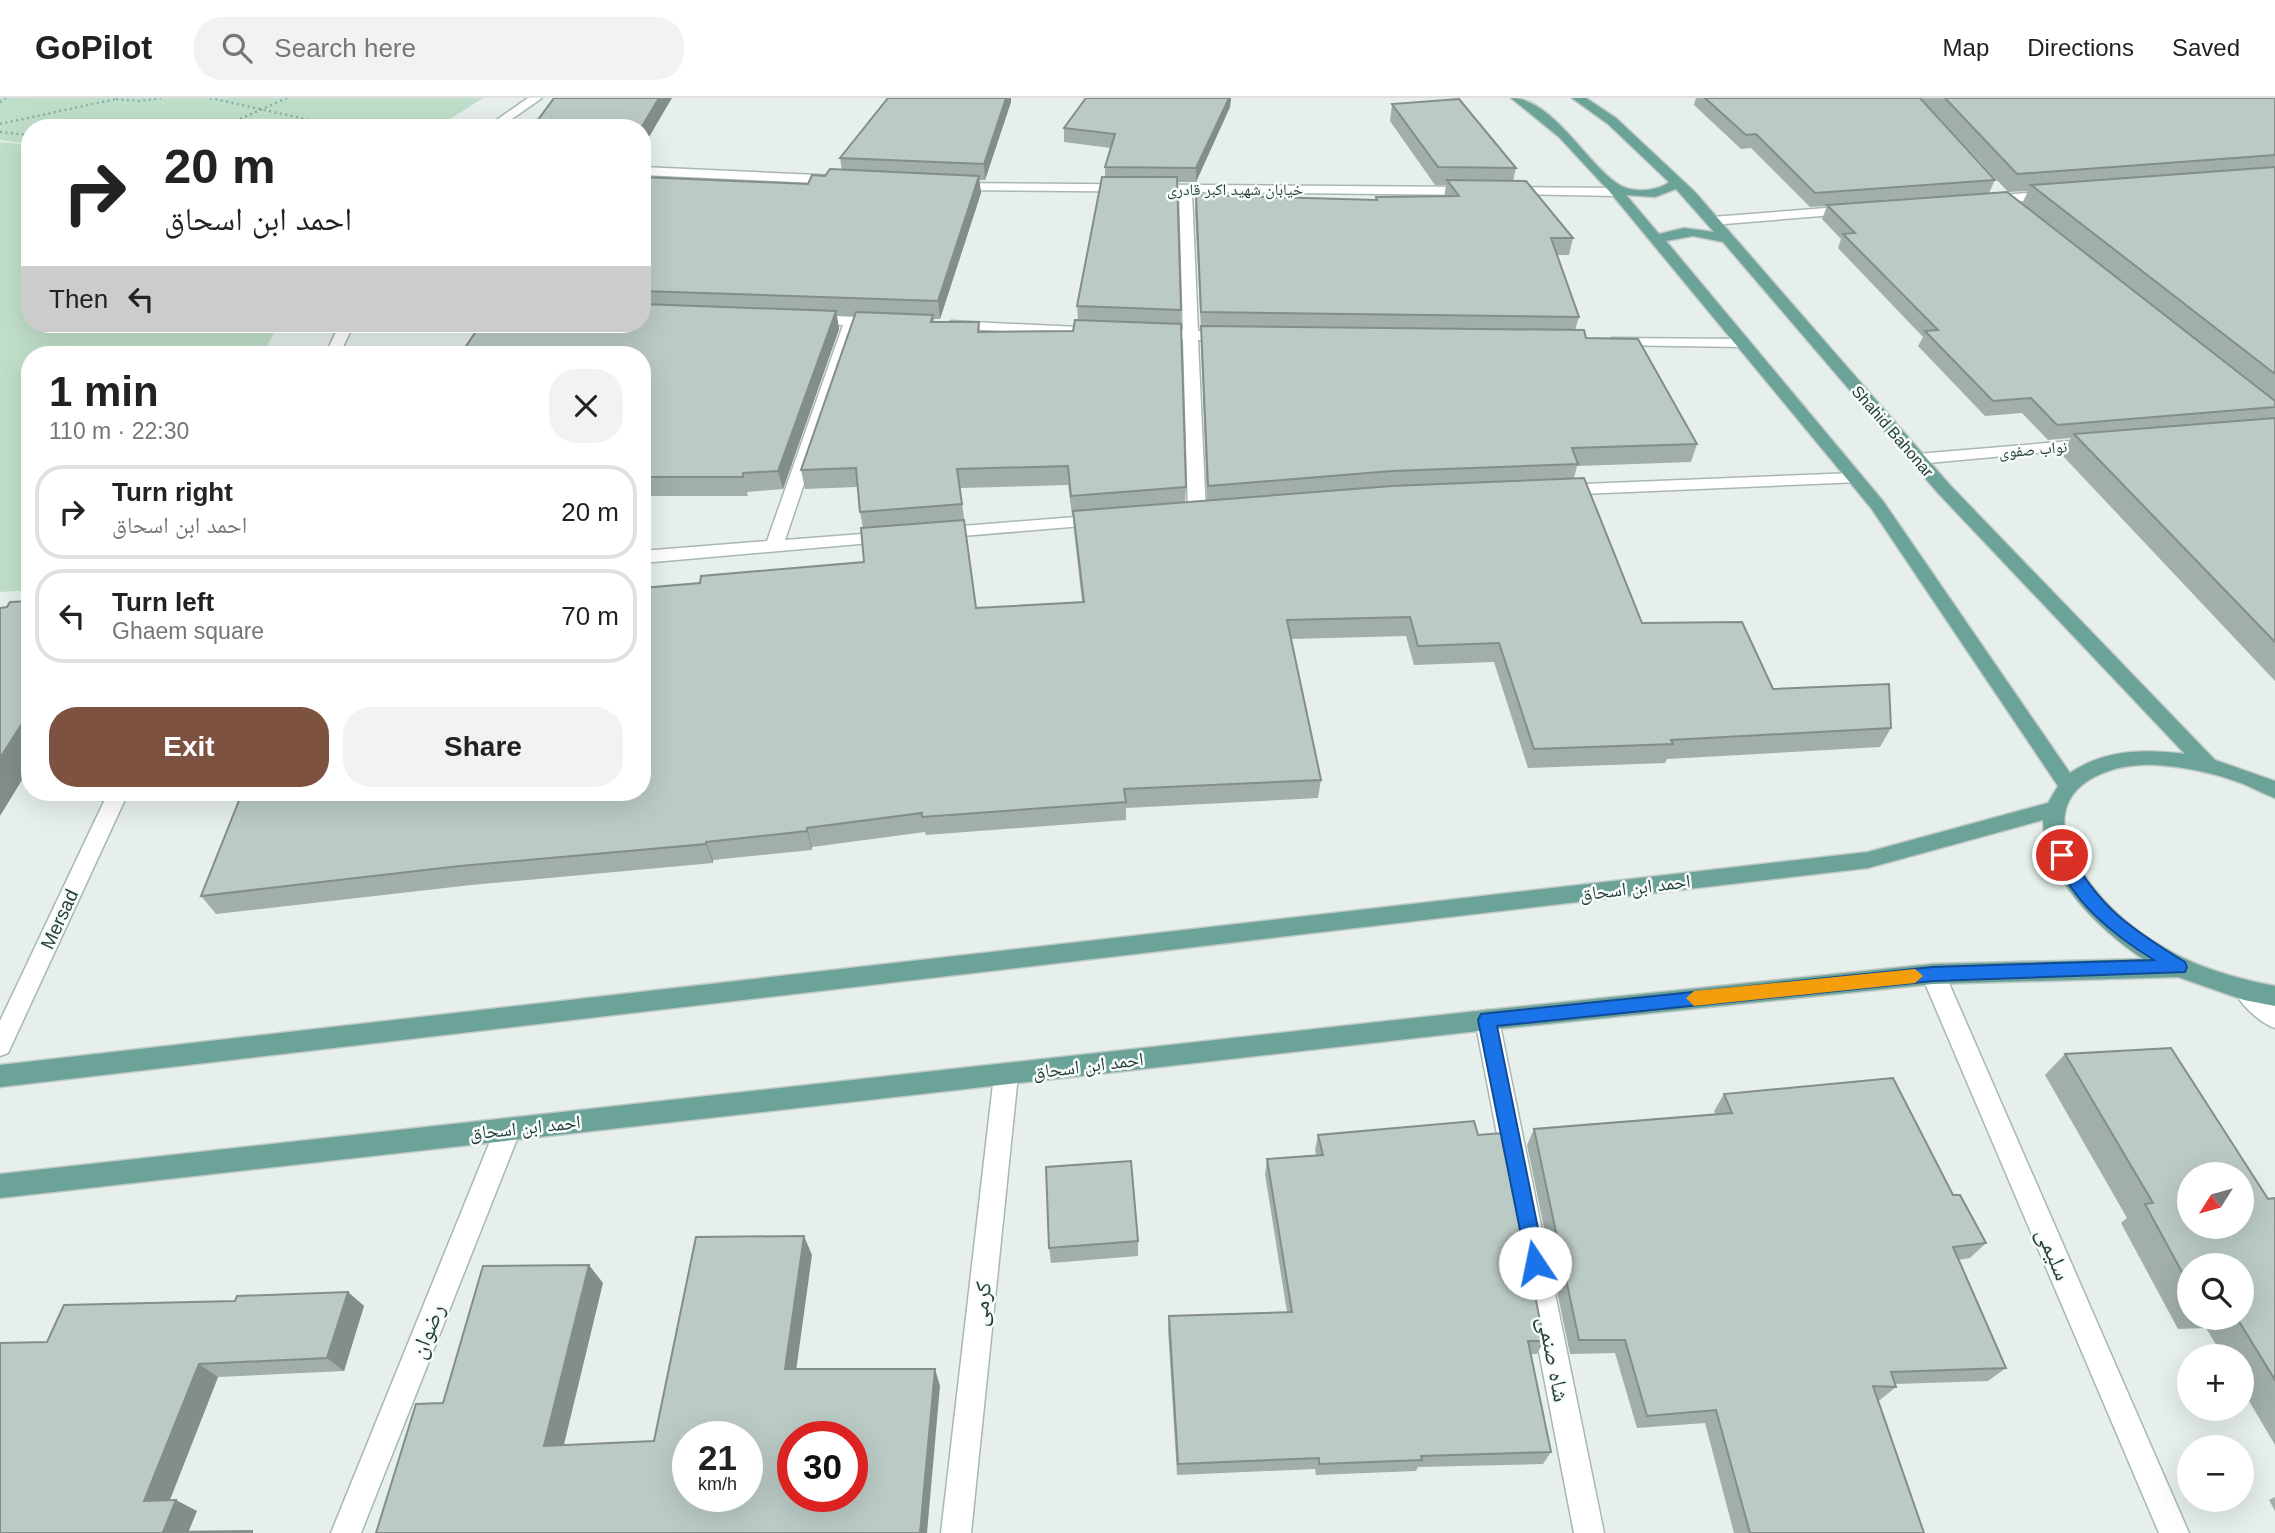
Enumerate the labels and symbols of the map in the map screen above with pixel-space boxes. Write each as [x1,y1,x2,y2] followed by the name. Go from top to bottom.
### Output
[1167,181,1303,200] street label: خیابان شهید اکبر قادری
[1849,382,1937,481] street label: Shahid Bahonar
[1998,438,2068,463] street label: نواب صفوی
[2032,825,2092,885] pin
[1578,870,1692,906] street label: احمد ابن اسحاق
[37,886,82,952] street label: Mersad
[1031,1048,1145,1084] street label: احمد ابن اسحاق
[468,1111,582,1145] street label: احمد ابن اسحاق
[2177,1162,2254,1239] north arrow
[2030,1224,2077,1284] street label: سلیمی
[1498,1226,1572,1300] position arrow
[966,1280,997,1328] street label: کرمی
[404,1300,451,1363] street label: رضوان
[1532,1314,1575,1404] street label: شاه صنمی
[777,1421,868,1512] speed limit sign: 30

